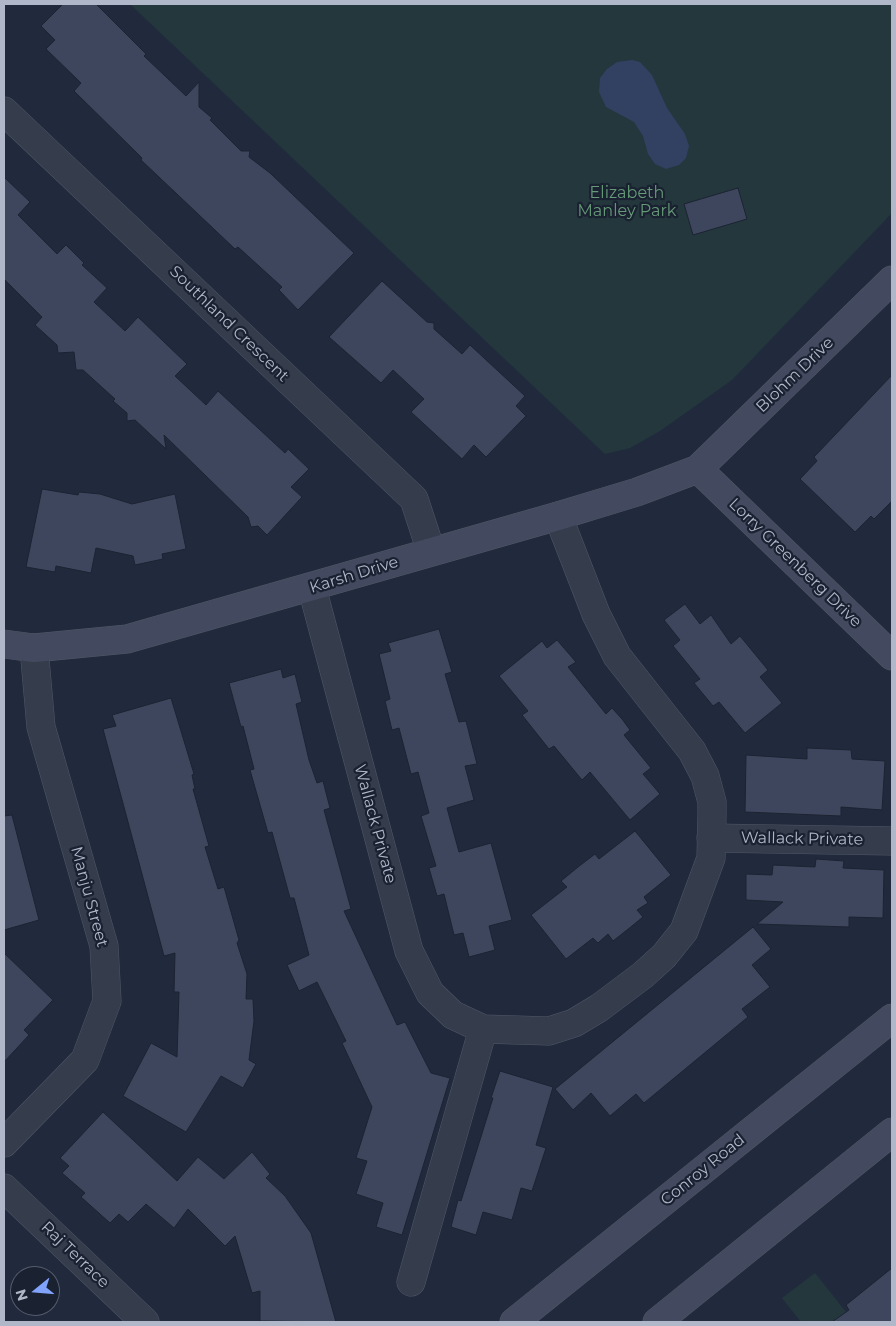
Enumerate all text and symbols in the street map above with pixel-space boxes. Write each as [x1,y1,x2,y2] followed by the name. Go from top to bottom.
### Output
[578,183,676,221] park label: Elizabeth Manley Park
[165,262,293,386] street label: Southland Crescent
[752,333,838,417] street label: Blohm Drive
[725,495,865,631] street label: Lorry Greenberg Drive
[307,552,401,598] street label: Karsh Drive
[350,762,400,886] street label: Wallack Private
[741,828,863,850] street label: Wallack Private
[66,845,112,949] street label: Manju Street
[657,1130,749,1210] street label: Conroy Road
[37,1218,113,1292] street label: Raj Terrace
[10,1266,60,1316] north arrow
[11,1287,32,1303] text: N

